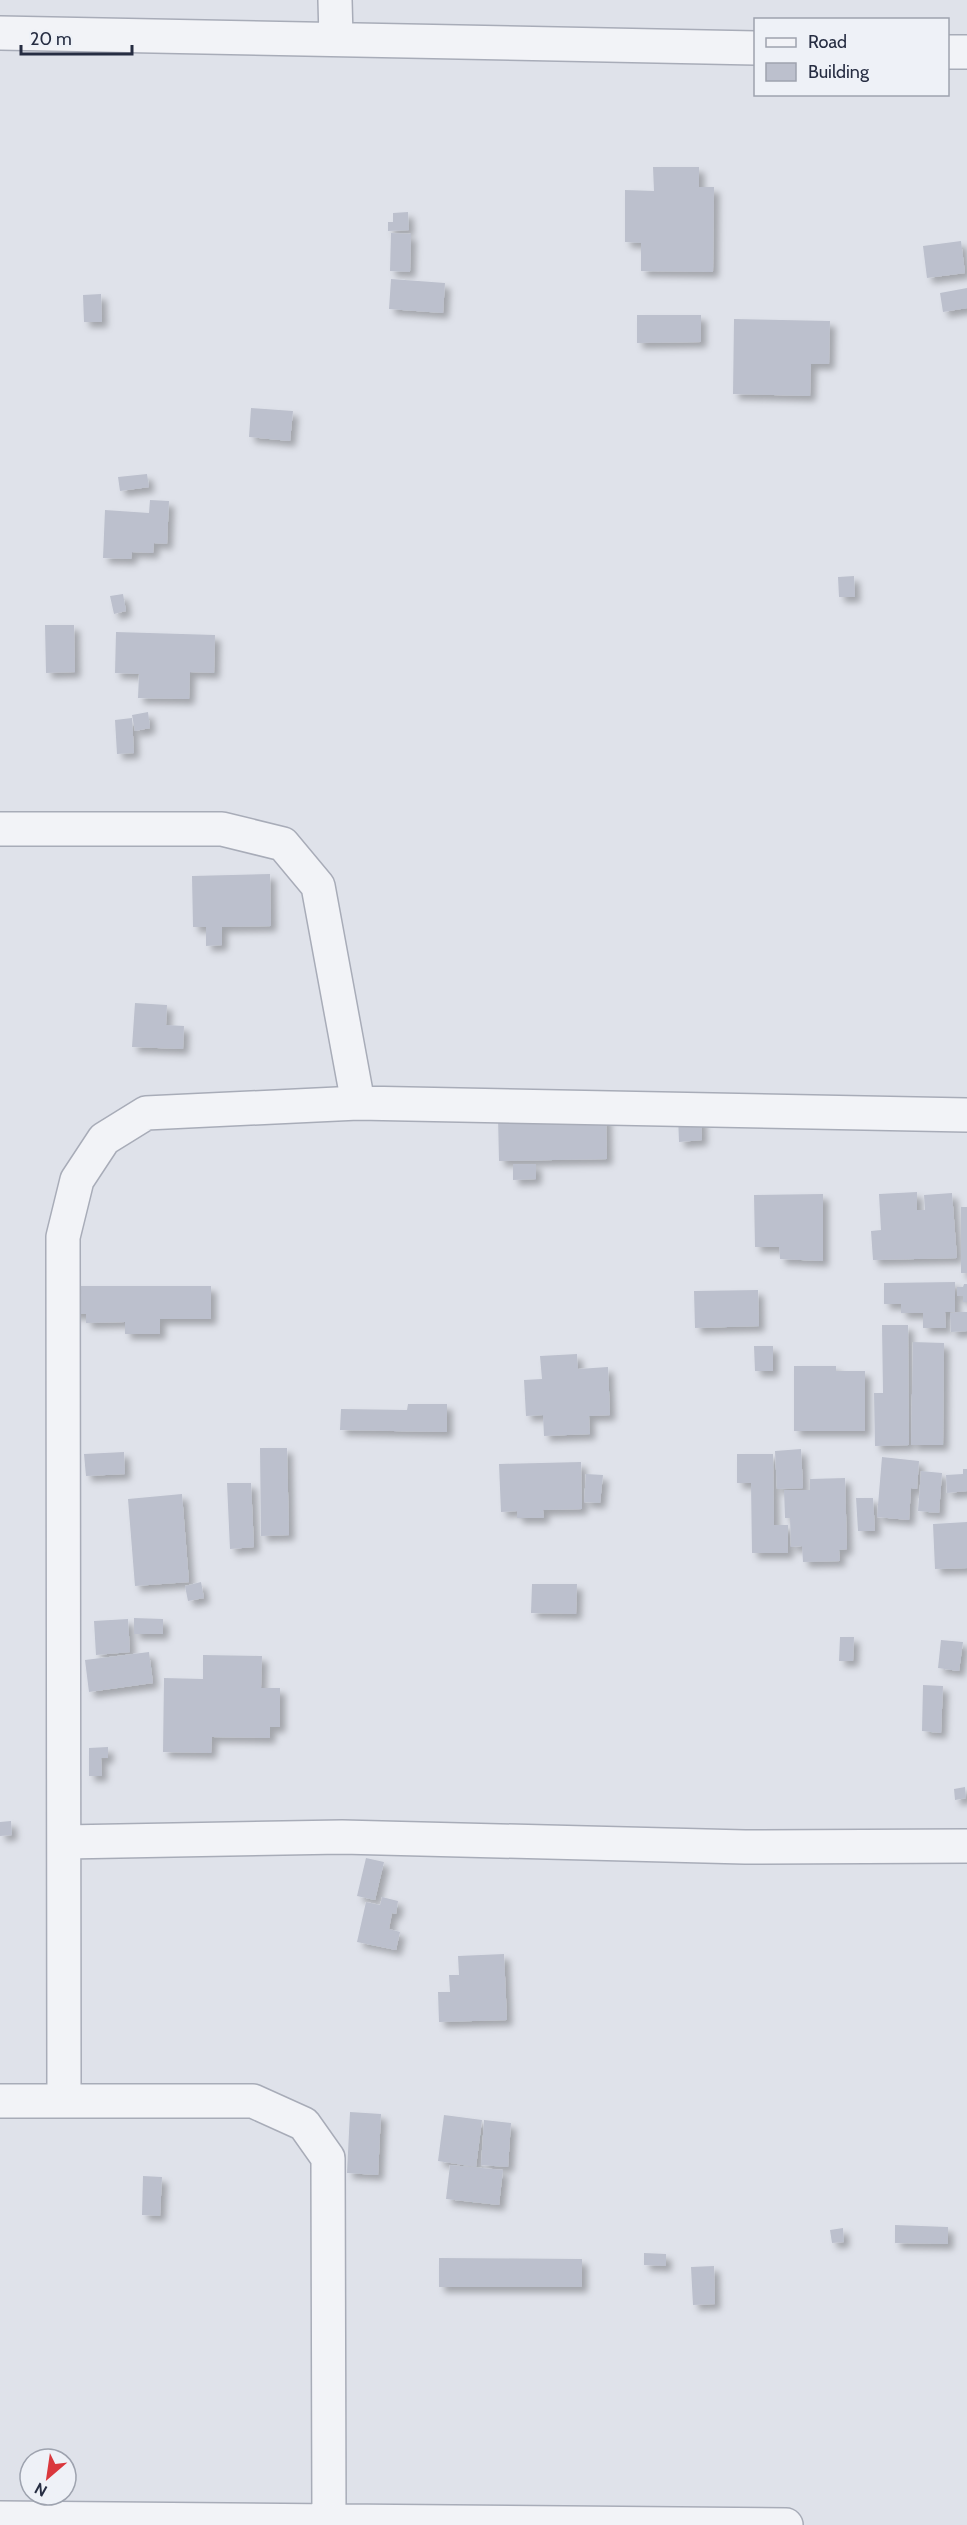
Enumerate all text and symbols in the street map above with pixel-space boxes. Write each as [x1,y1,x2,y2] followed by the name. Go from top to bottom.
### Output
[21,18,132,56] scale bar
[754,18,949,96] legend
[30,28,72,50] text: 20 m
[808,31,847,53] text: Road
[808,61,870,83] text: Building
[18,2447,78,2507] north arrow
[31,2479,51,2501] text: N

